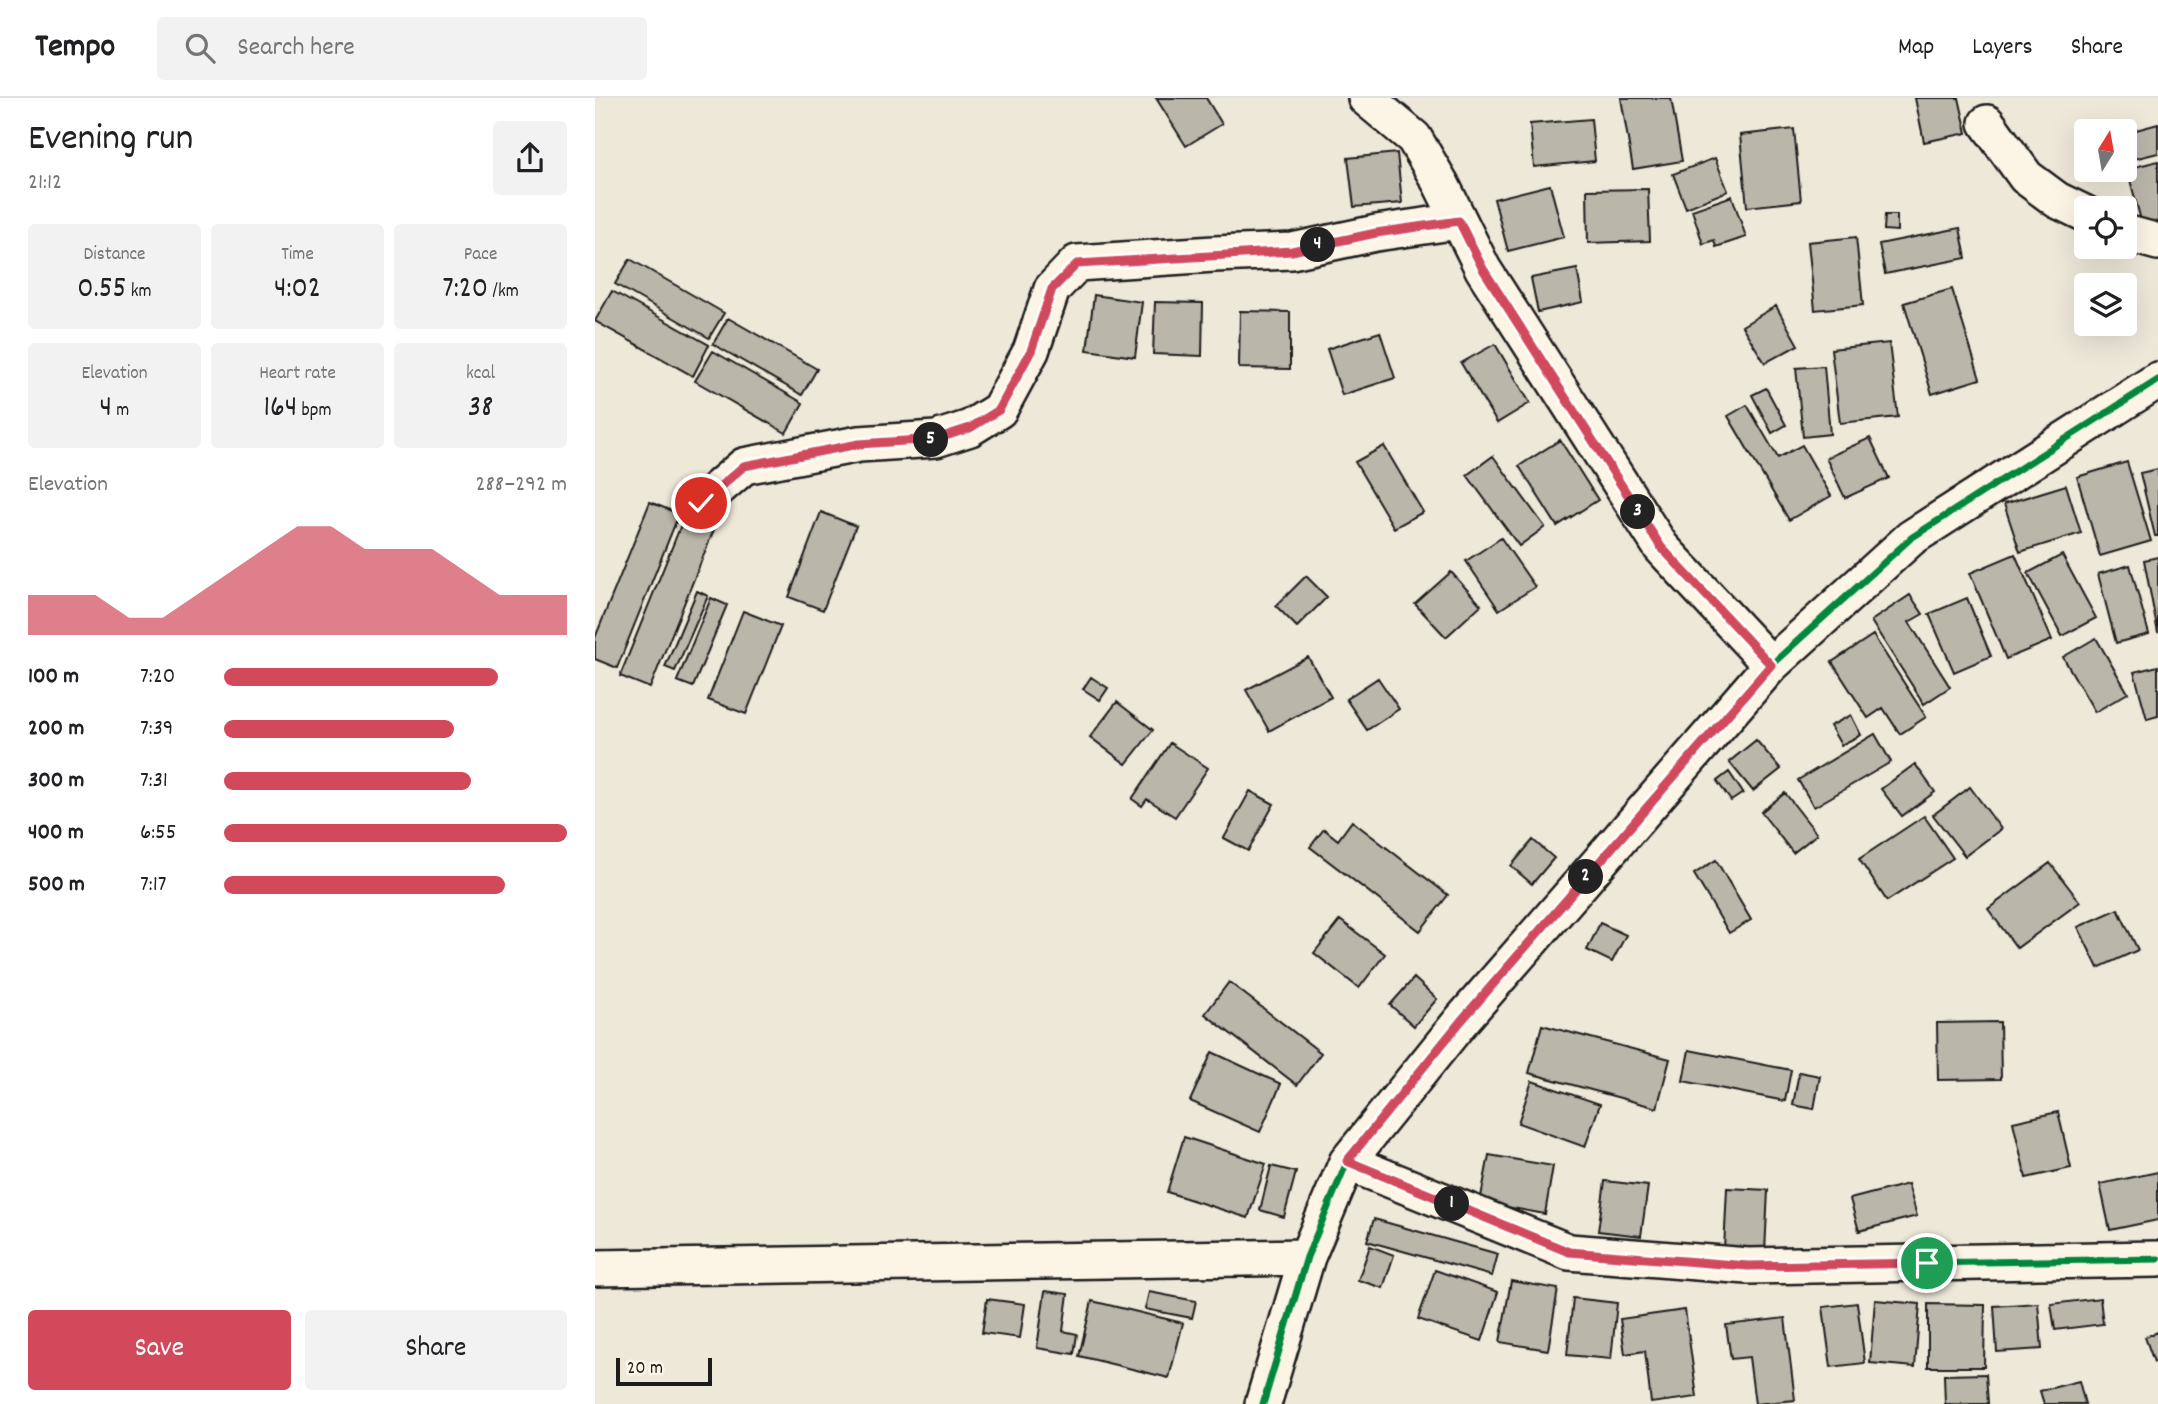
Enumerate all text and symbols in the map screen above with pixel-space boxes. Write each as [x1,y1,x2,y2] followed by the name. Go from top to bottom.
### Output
[157,17,647,80] search box
[35,25,115,72] text: Tempo
[181,29,219,67] icon: search
[237,30,355,67] text: Search here
[1898,31,1934,65] text: Map
[1972,31,2033,65] text: Layers
[2071,31,2123,65] text: Share
[28,113,193,168] text: Evening run
[2074,119,2137,182] north arrow
[2074,119,2137,336] map controls
[493,121,567,195] button: share
[28,167,62,200] text: 21:12
[2074,196,2137,259] button: locate
[1301,228,1335,262] pin: 4
[1314,231,1321,258] text: 4
[84,242,145,269] text: Distance
[281,242,314,269] text: Time
[464,242,497,269] text: Pace
[77,269,126,312] text: 0.55
[274,269,321,312] text: 4:02
[442,269,488,312] text: 7:20
[2074,273,2137,336] button: layers
[126,279,152,306] text: km
[488,279,519,306] text: /km
[81,361,148,388] text: Elevation
[259,361,336,388] text: Heart rate
[466,361,495,388] text: kcal
[100,388,112,431] text: 4
[263,388,297,431] text: 164
[468,388,493,431] text: 38
[112,398,129,425] text: m
[297,398,332,425] text: bpm
[913,422,949,458] pin: 5
[926,426,935,453] text: 5
[28,469,108,502] text: Elevation
[475,469,567,502] text: 288–292 m
[671,473,731,533] pin
[682,484,720,522] icon: check
[1621,494,1655,530] pin: 3
[1633,498,1642,525] text: 3
[28,661,79,694] text: 100 m
[140,661,175,694] text: 7:20
[28,713,84,746] text: 200 m
[140,713,173,746] text: 7:39
[28,765,84,798] text: 300 m
[140,765,168,798] text: 7:31
[28,817,84,850] text: 400 m
[140,817,176,850] text: 6:55
[1569,860,1604,894] pin: 2
[1581,863,1590,890] text: 2
[28,869,85,902] text: 500 m
[140,869,166,902] text: 7:17
[1435,1186,1469,1222] pin: 1
[1449,1190,1454,1217] text: 1
[1897,1233,1957,1293] pin
[1908,1244,1946,1282] icon: arrive
[28,1310,291,1390] button: Save
[305,1310,567,1390] button: Share
[616,1355,712,1387] scale bar
[627,1356,663,1383] text: 20 m

